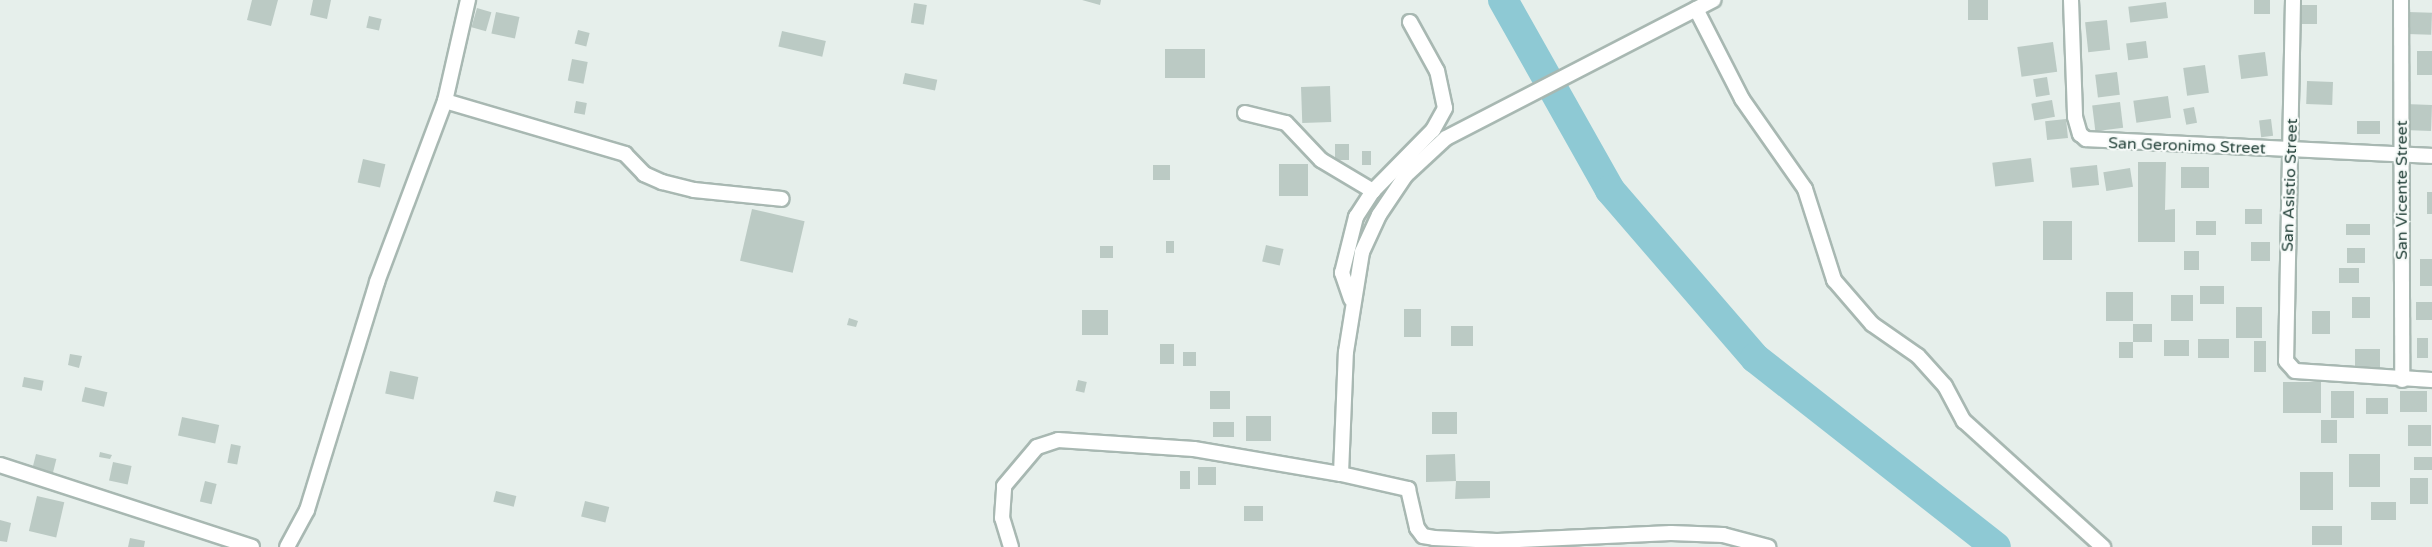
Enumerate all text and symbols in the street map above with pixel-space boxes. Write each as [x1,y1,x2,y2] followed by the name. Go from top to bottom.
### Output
[2278,118,2302,252] street label: San Asistio Street
[2392,120,2412,260] street label: San Vicente Street
[2108,134,2266,158] street label: San Geronimo Street

